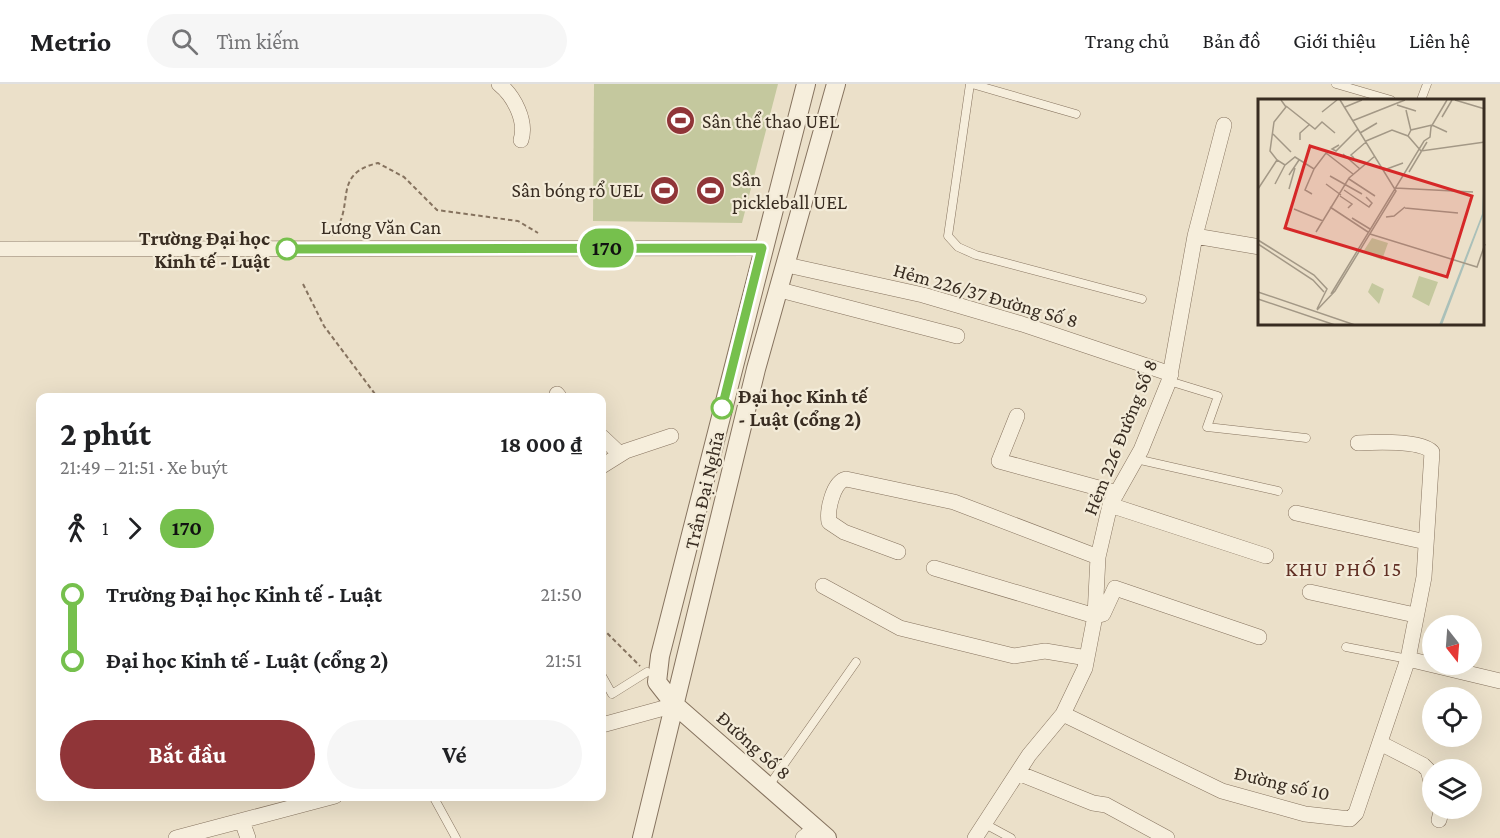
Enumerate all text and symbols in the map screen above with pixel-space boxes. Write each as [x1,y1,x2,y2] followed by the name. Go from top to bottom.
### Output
[147,14,567,68] search box
[168,25,201,58] icon: search
[30,26,111,57] text: Metrio
[216,29,300,54] text: Tìm kiếm
[1085,29,1169,53] text: Trang chủ
[1202,29,1260,53] text: Bản đồ
[1293,29,1376,53] text: Giới thiệu
[1409,29,1470,53] text: Liên hệ
[1258,99,1485,326] inset map
[665,105,697,137] sports icon: Sân thể thao UEL
[702,110,839,132] place label: Sân thể thao UEL
[732,168,847,214] place label: Sân pickleball UEL
[648,174,680,206] sports icon: Sân bóng rổ UEL
[695,174,727,206] sports icon: Sân pickleball UEL
[511,179,643,202] place label: Sân bóng rổ UEL
[321,216,441,239] street label: Lương Văn Can
[139,227,271,272] place label: Trường Đại học Kinh tế - Luật
[572,228,642,268] line badge: 170
[592,236,622,260] text: 170
[276,238,298,260] marker: Trường Đại học Kinh tế - Luật
[891,258,1081,333] street label: Hẻm 226/37 Đường Số 8
[1079,356,1162,519] street label: Hẻm 226 Đường Số 8
[738,385,869,431] place label: Đại học Kinh tế - Luật (cổng 2)
[711,397,733,419] marker: Đại học Kinh tế - Luật (cổng 2)
[60,415,151,452] text: 2 phút
[680,429,729,552] street label: Trần Đại Nghĩa
[500,432,582,457] text: 18 000 ₫
[60,456,228,478] text: 21:49 – 21:51 · Xe buýt
[60,512,93,545] icon: walk
[118,512,151,545] icon: forward
[172,516,202,540] text: 170
[102,517,109,539] text: 1
[1285,557,1403,581] district label: KHU PHỐ 15
[106,582,382,607] text: Trường Đại học Kinh tế - Luật
[541,583,582,605] text: 21:50
[1422,615,1482,675] north arrow
[1422,615,1482,819] map controls
[106,648,389,673] text: Đại học Kinh tế - Luật (cổng 2)
[545,649,582,671] text: 21:51
[1422,687,1482,747] button: locate
[712,706,795,785] street label: Đường Số 8
[60,720,315,789] button: Bắt đầu
[327,720,582,789] button: Vé
[1422,759,1482,819] button: layers
[1232,761,1332,806] street label: Đường số 10

